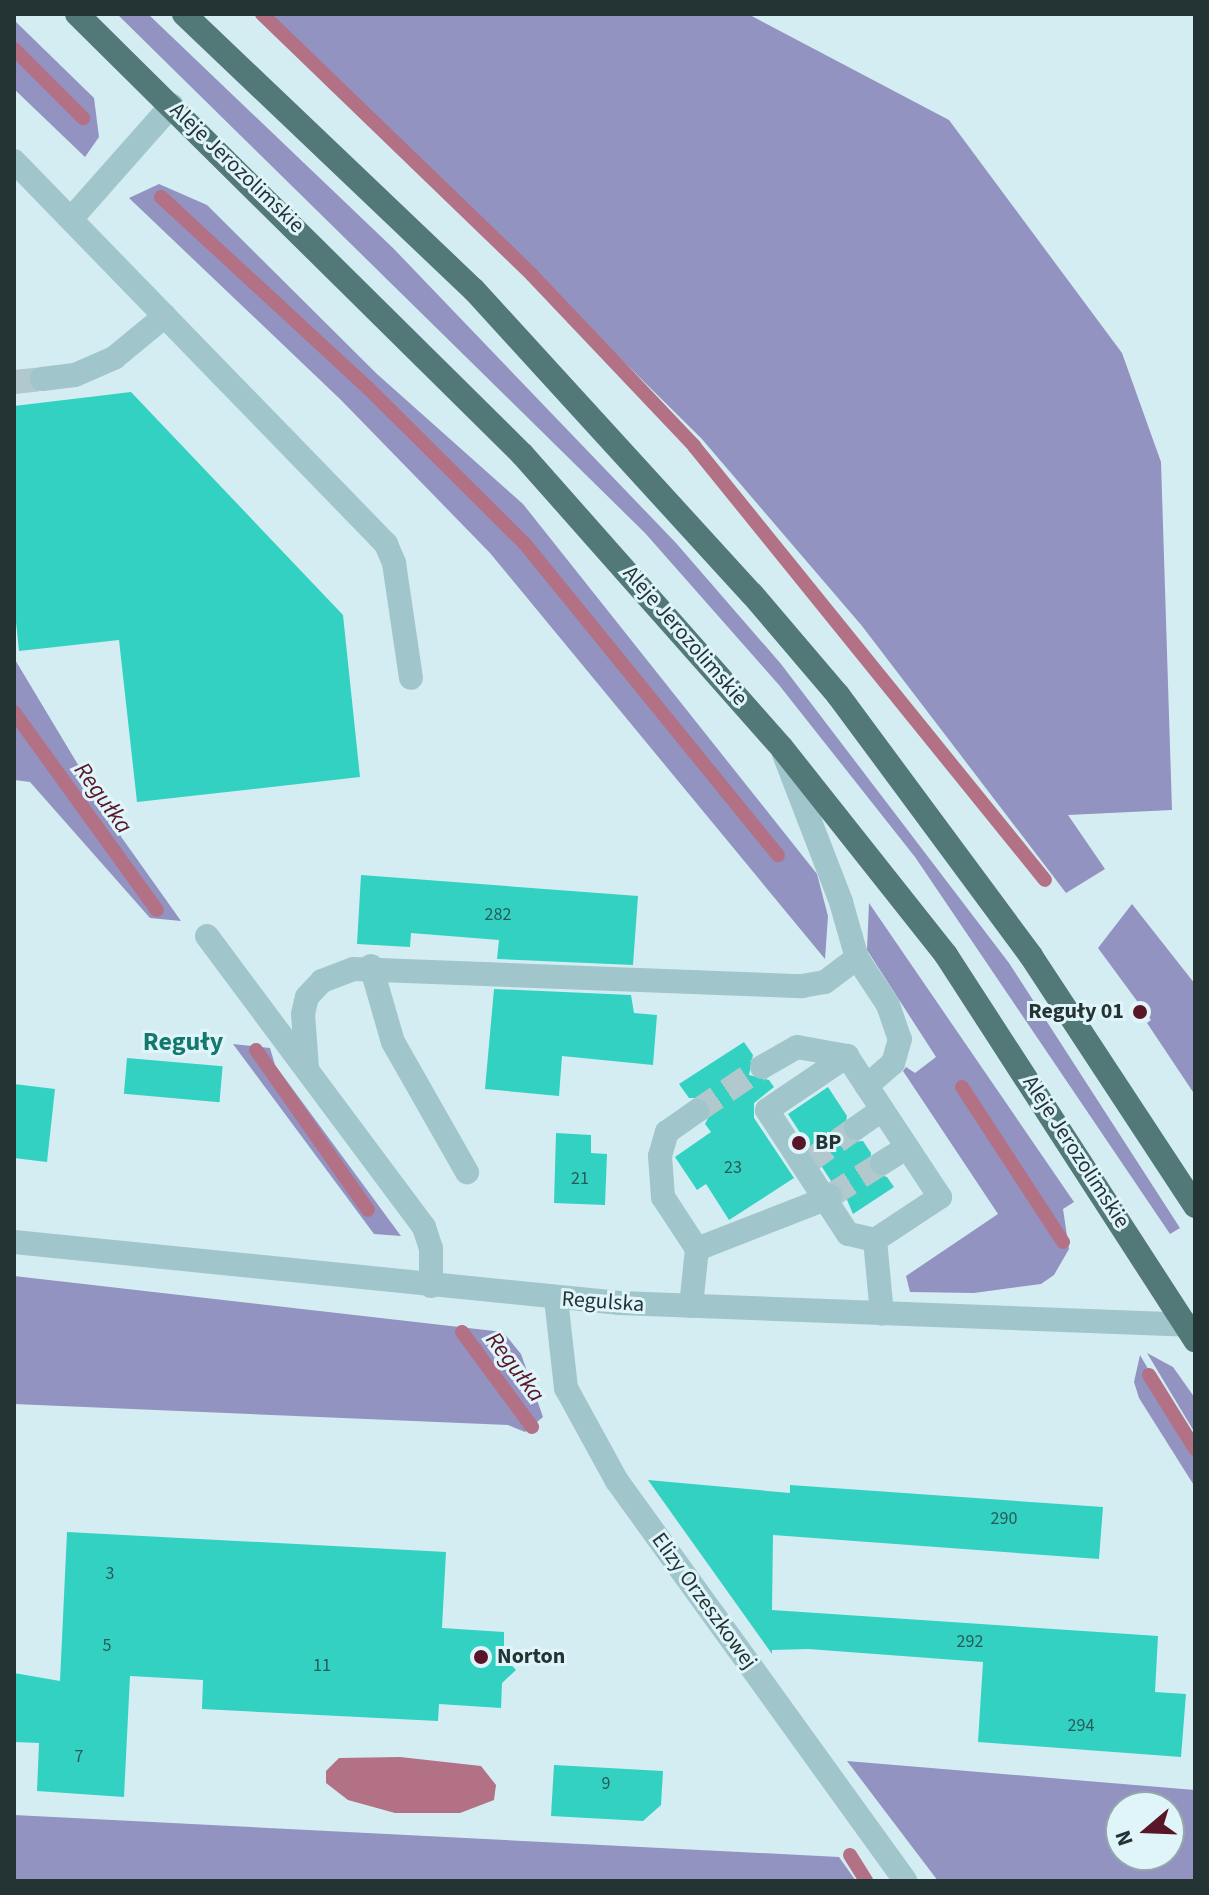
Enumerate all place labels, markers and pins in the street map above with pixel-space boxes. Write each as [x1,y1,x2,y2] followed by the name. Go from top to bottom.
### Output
[1028,999,1124,1025] place label: Reguły 01
[1131,1003,1149,1021] marker: Reguły 01
[815,1130,841,1156] place label: BP
[790,1134,808,1152] marker: BP
[497,1644,565,1670] place label: Norton
[472,1648,490,1666] marker: Norton

